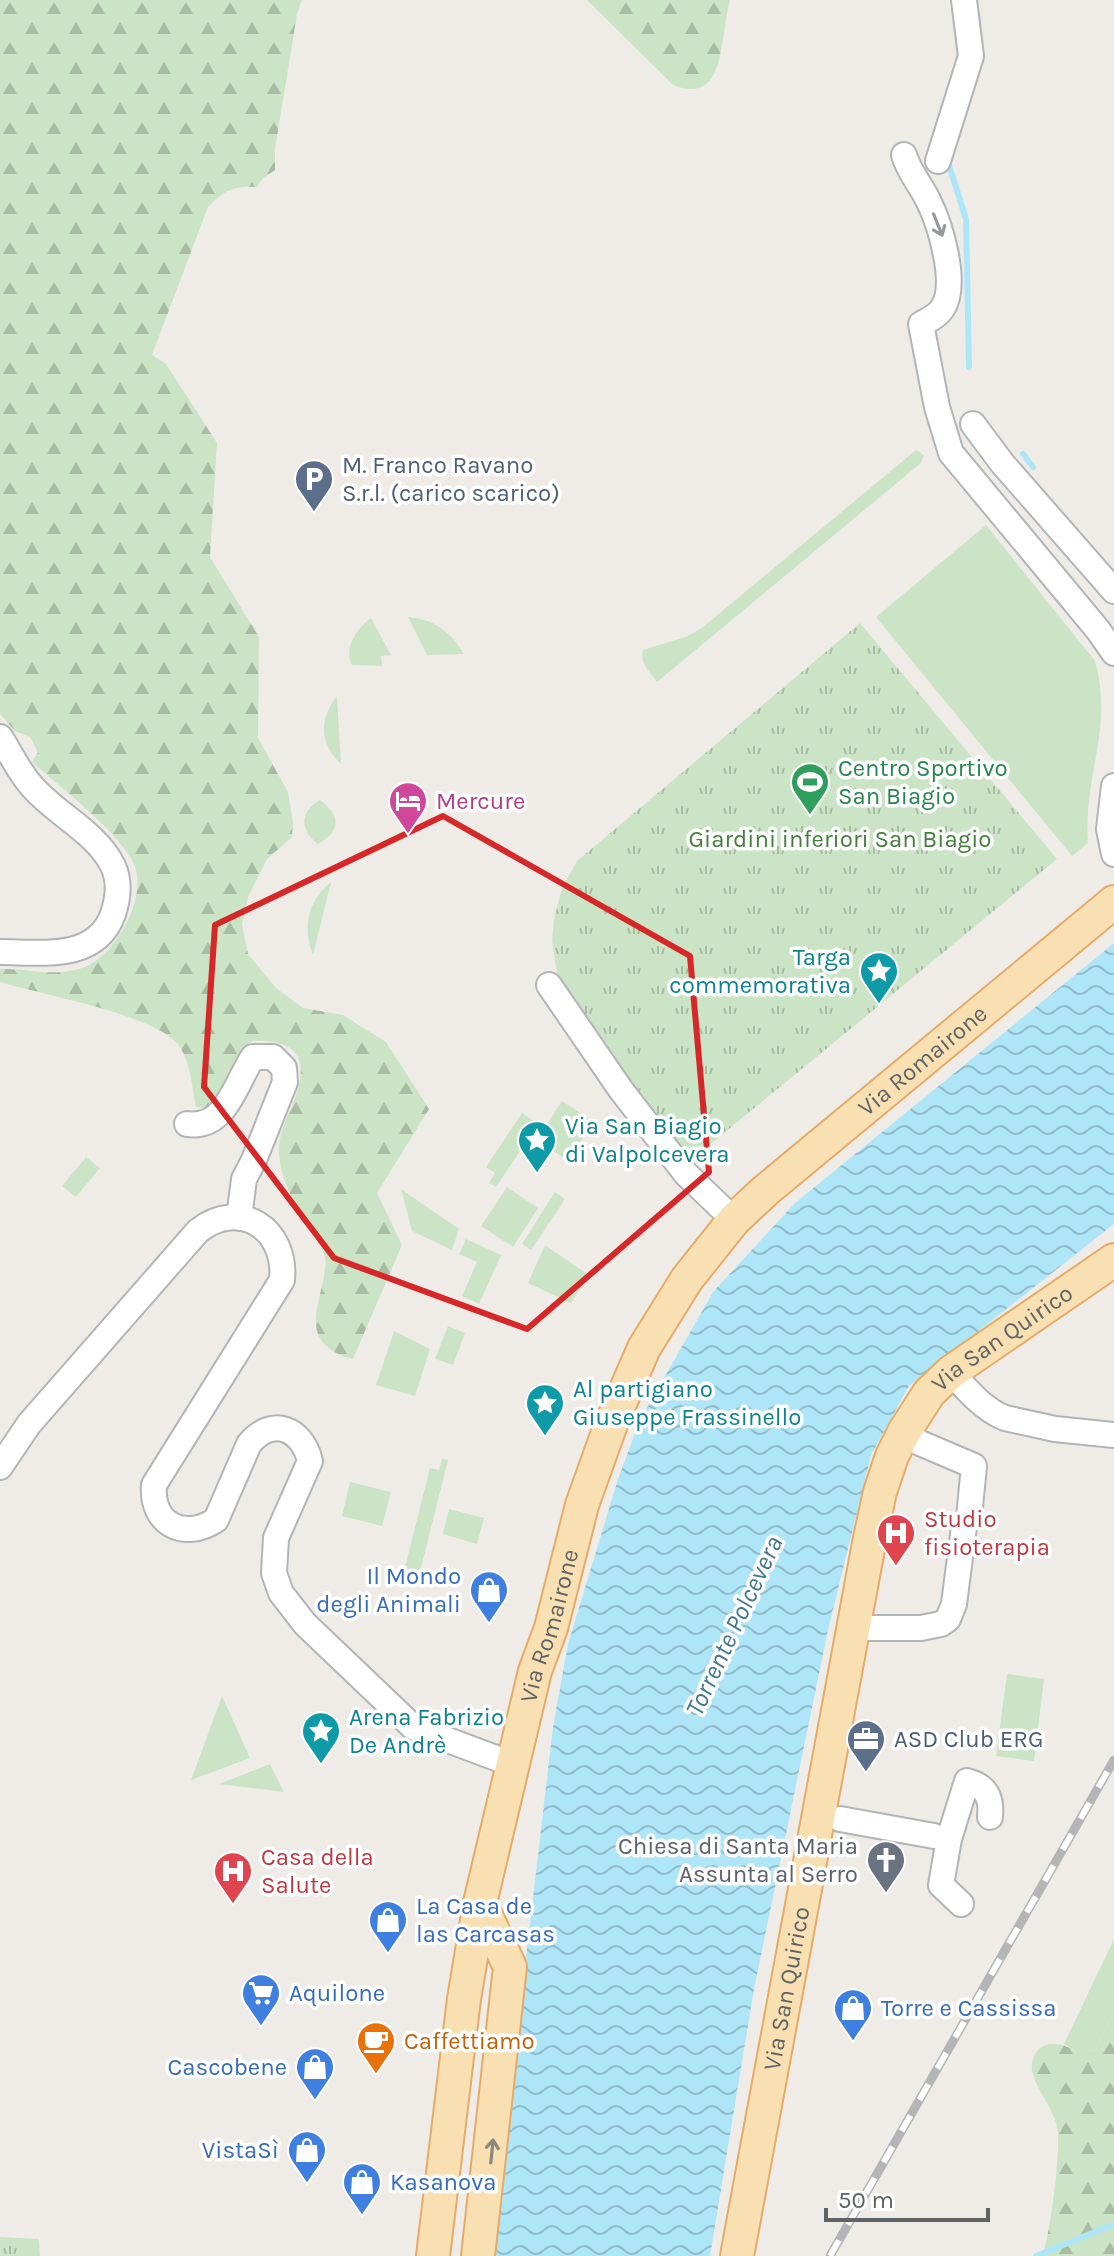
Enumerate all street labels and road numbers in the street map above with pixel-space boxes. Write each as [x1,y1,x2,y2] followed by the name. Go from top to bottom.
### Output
[852,999,993,1122] street label: Via Romairone
[925,1279,1078,1397] street label: Via San Quirico
[514,1546,584,1705] street label: Via Romairone
[758,1904,815,2073] street label: Via San Quirico

